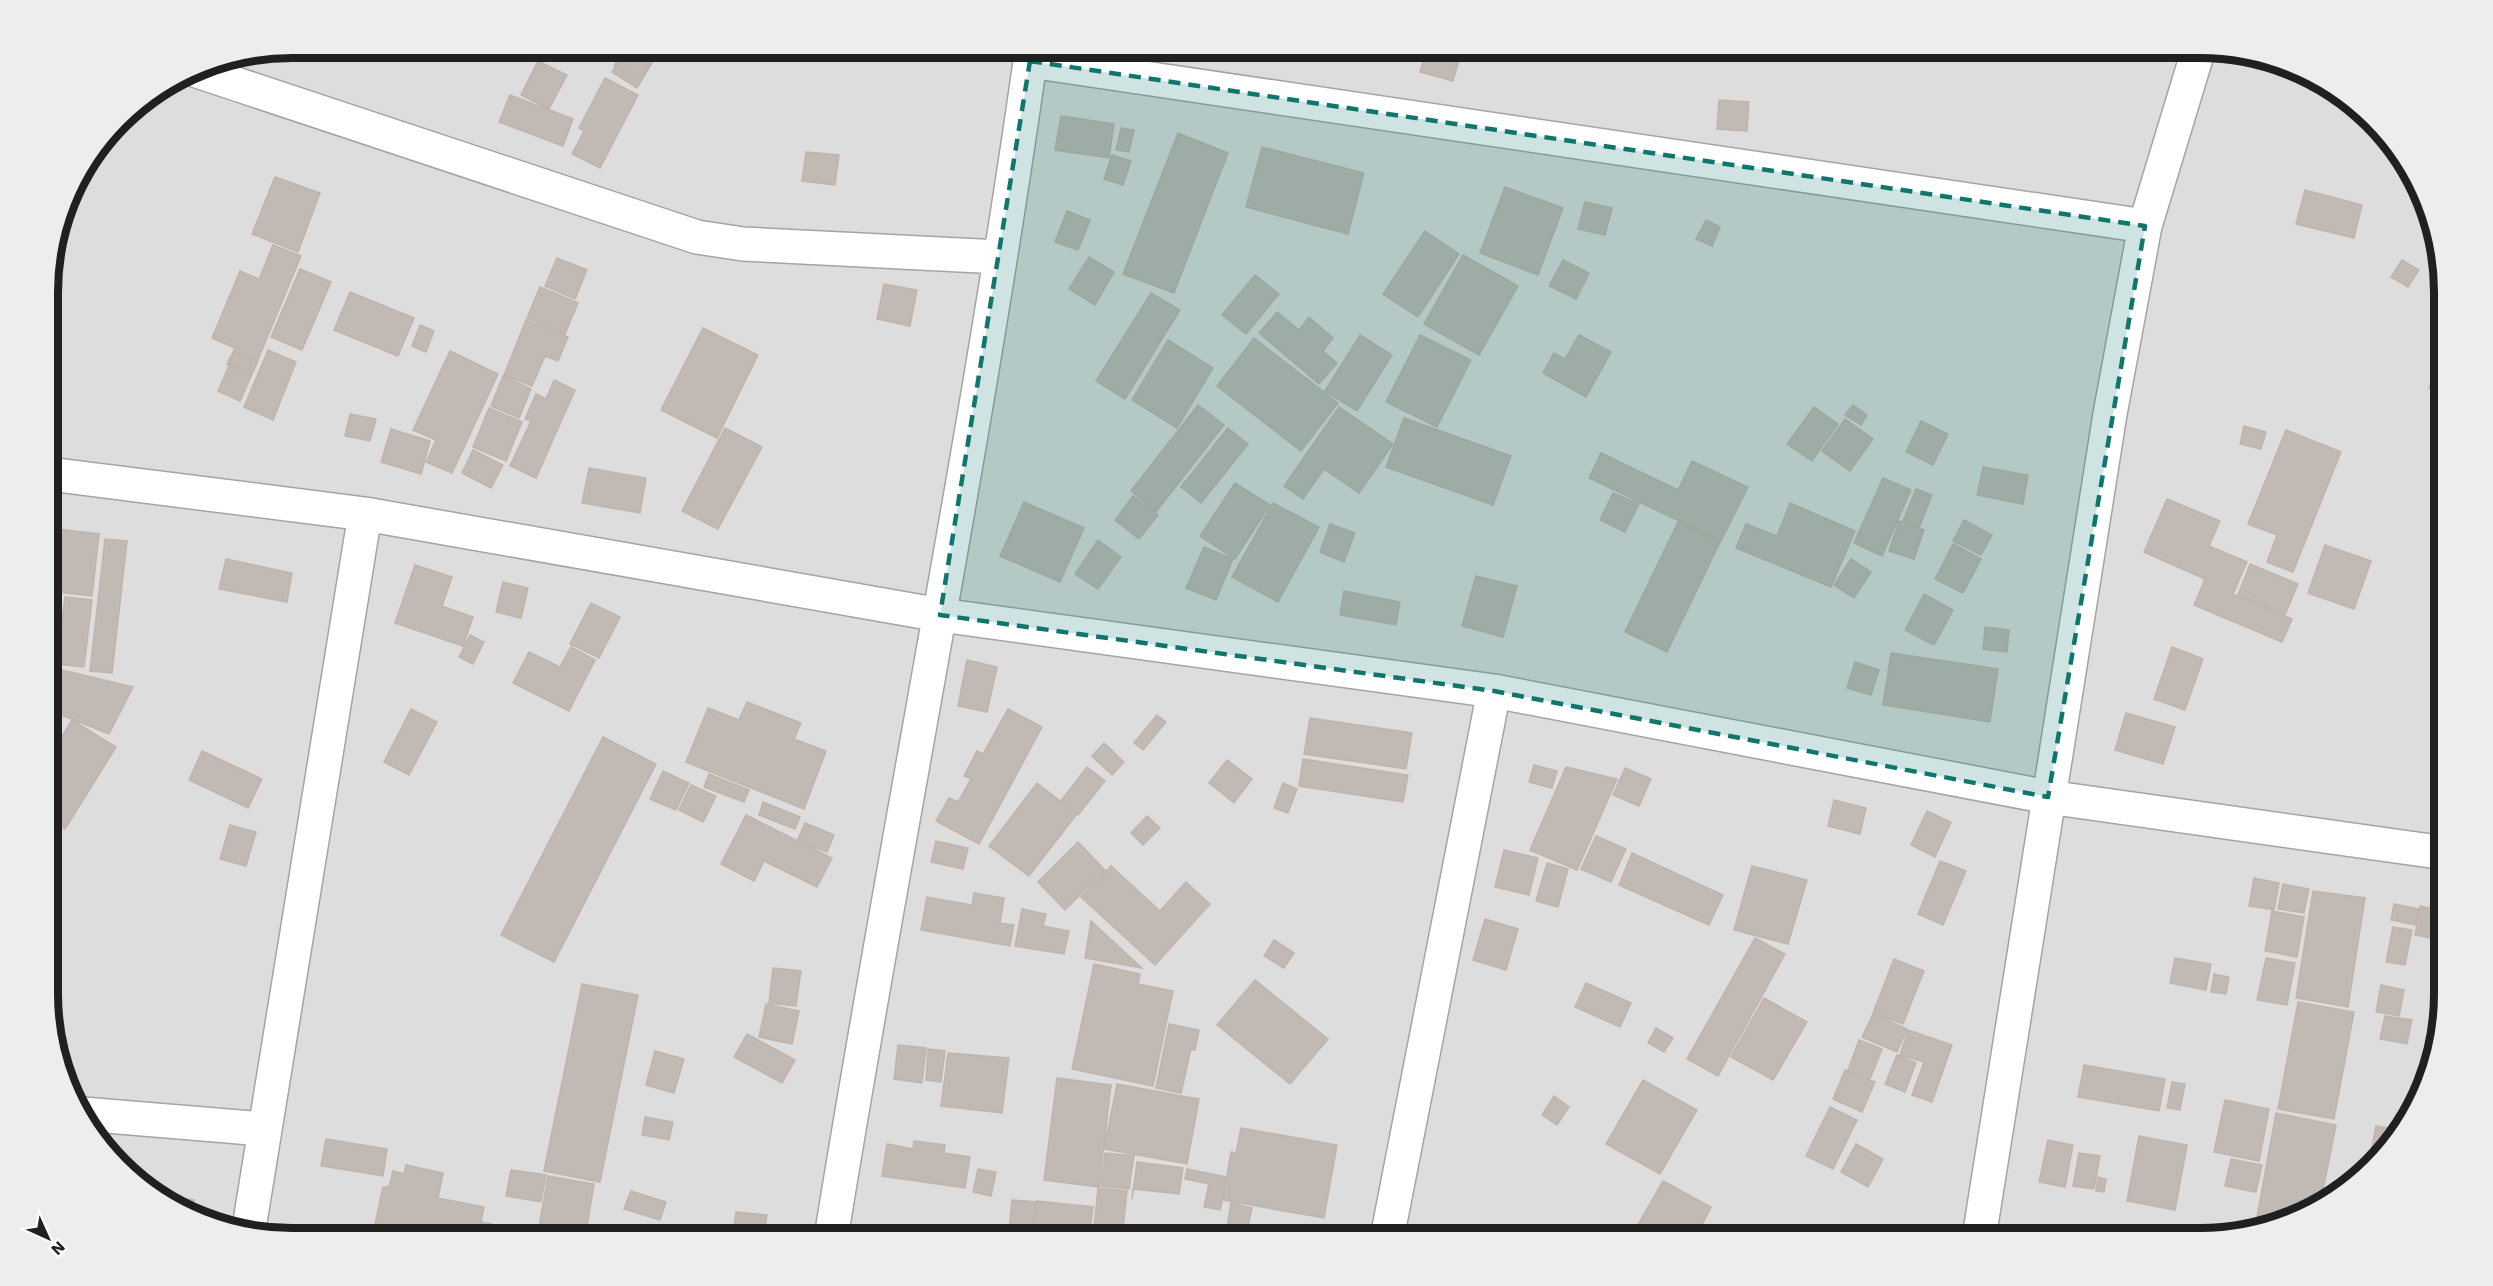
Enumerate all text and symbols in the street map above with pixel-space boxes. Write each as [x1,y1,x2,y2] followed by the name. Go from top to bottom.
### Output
[18,1208,78,1268] north arrow
[47,1237,69,1259] text: N

